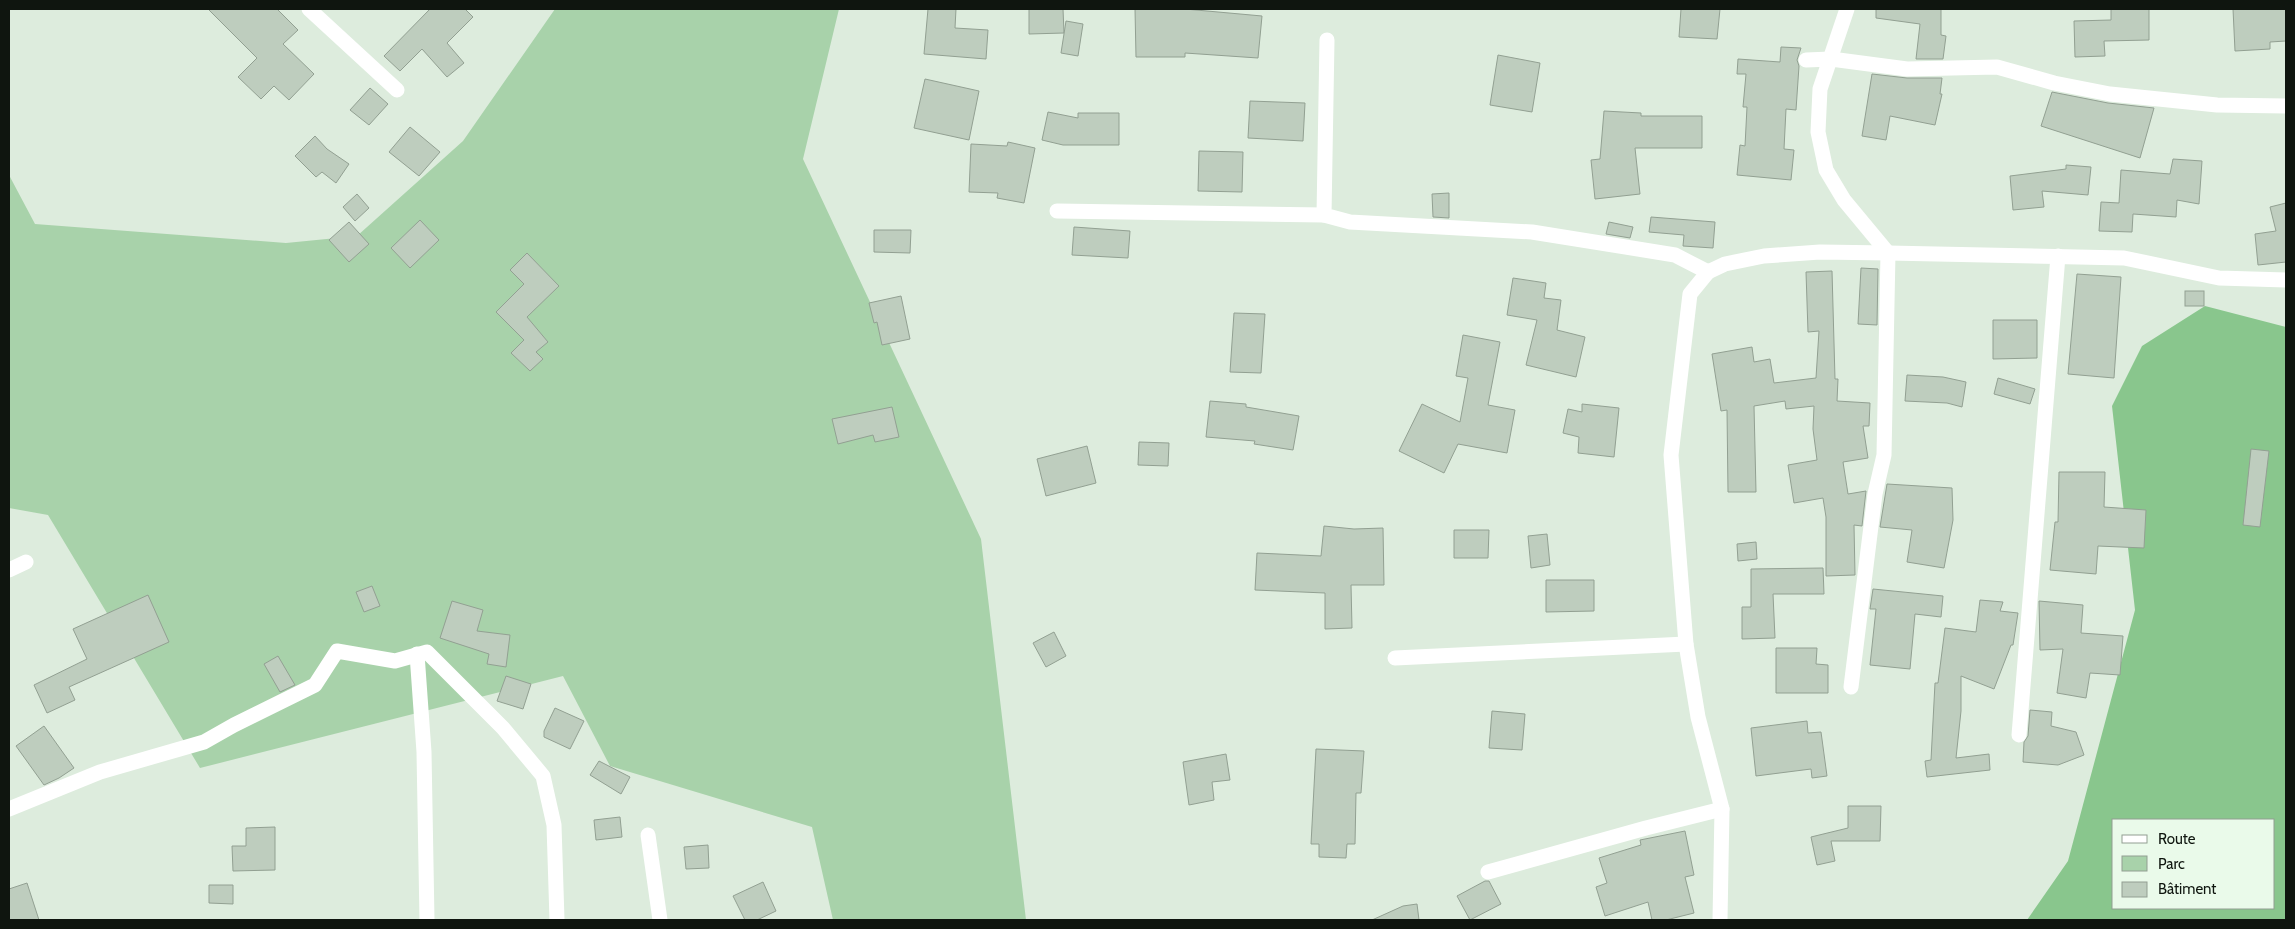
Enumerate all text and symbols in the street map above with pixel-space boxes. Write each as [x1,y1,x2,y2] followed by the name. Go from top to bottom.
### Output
[2112,819,2275,909] legend
[2158,830,2196,848] text: Route
[2158,855,2185,873] text: Parc
[2158,880,2216,898] text: Bâtiment

